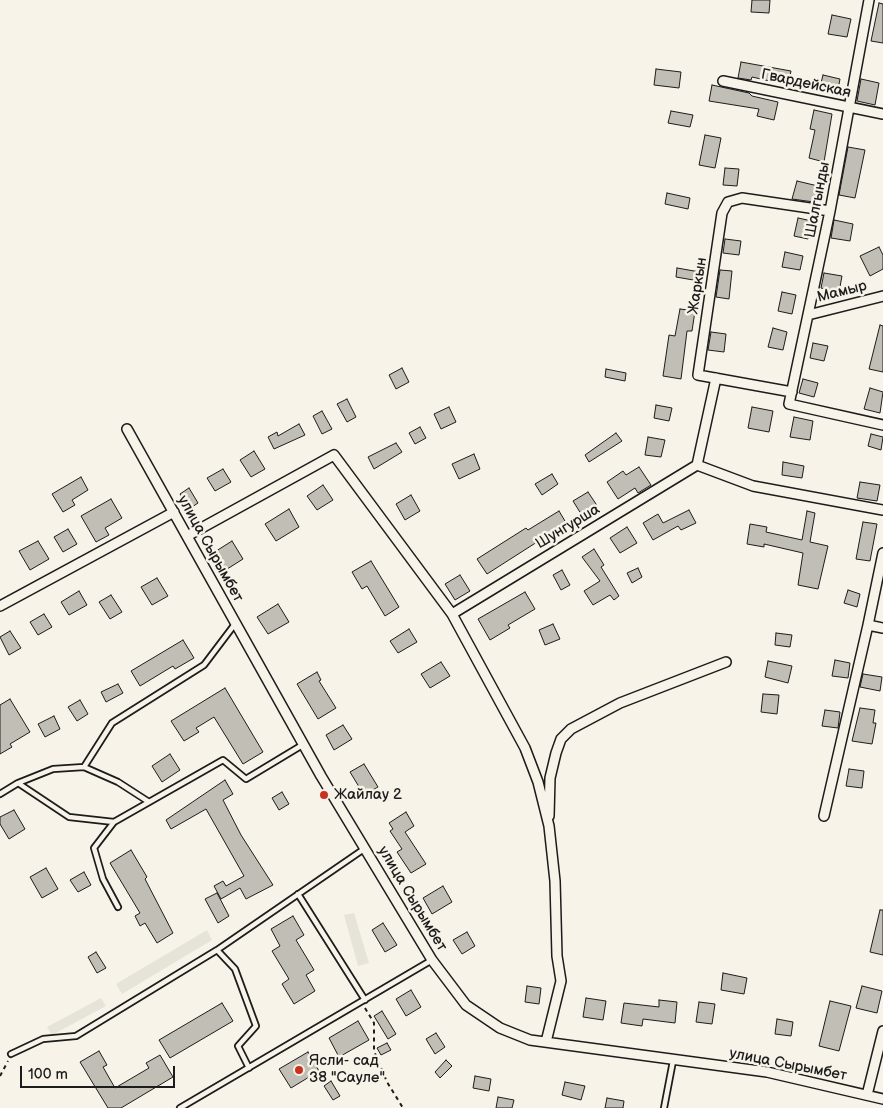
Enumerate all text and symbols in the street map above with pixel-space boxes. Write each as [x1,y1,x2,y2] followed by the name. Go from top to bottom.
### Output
[759,66,853,102] street label: Гвардейская
[802,161,834,239] street label: Шалгынды
[685,256,711,316] street label: Жаркын
[815,277,869,307] street label: Мамыр
[173,493,247,605] street label: улица Сырымбет
[533,501,603,553] street label: Шунгурша
[334,786,402,804] place label: Жайлау 2
[318,789,330,801] marker: Жайлау 2
[374,843,450,955] street label: улица Сырымбет
[728,1045,848,1085] street label: улица Сырымбет
[309,1052,385,1087] place label: Ясли- сад 38 "Сауле"
[22,1056,178,1088] scale bar
[293,1064,305,1076] marker: Ясли- сад 38 "Сауле"
[28,1065,68,1084] text: 100 m

